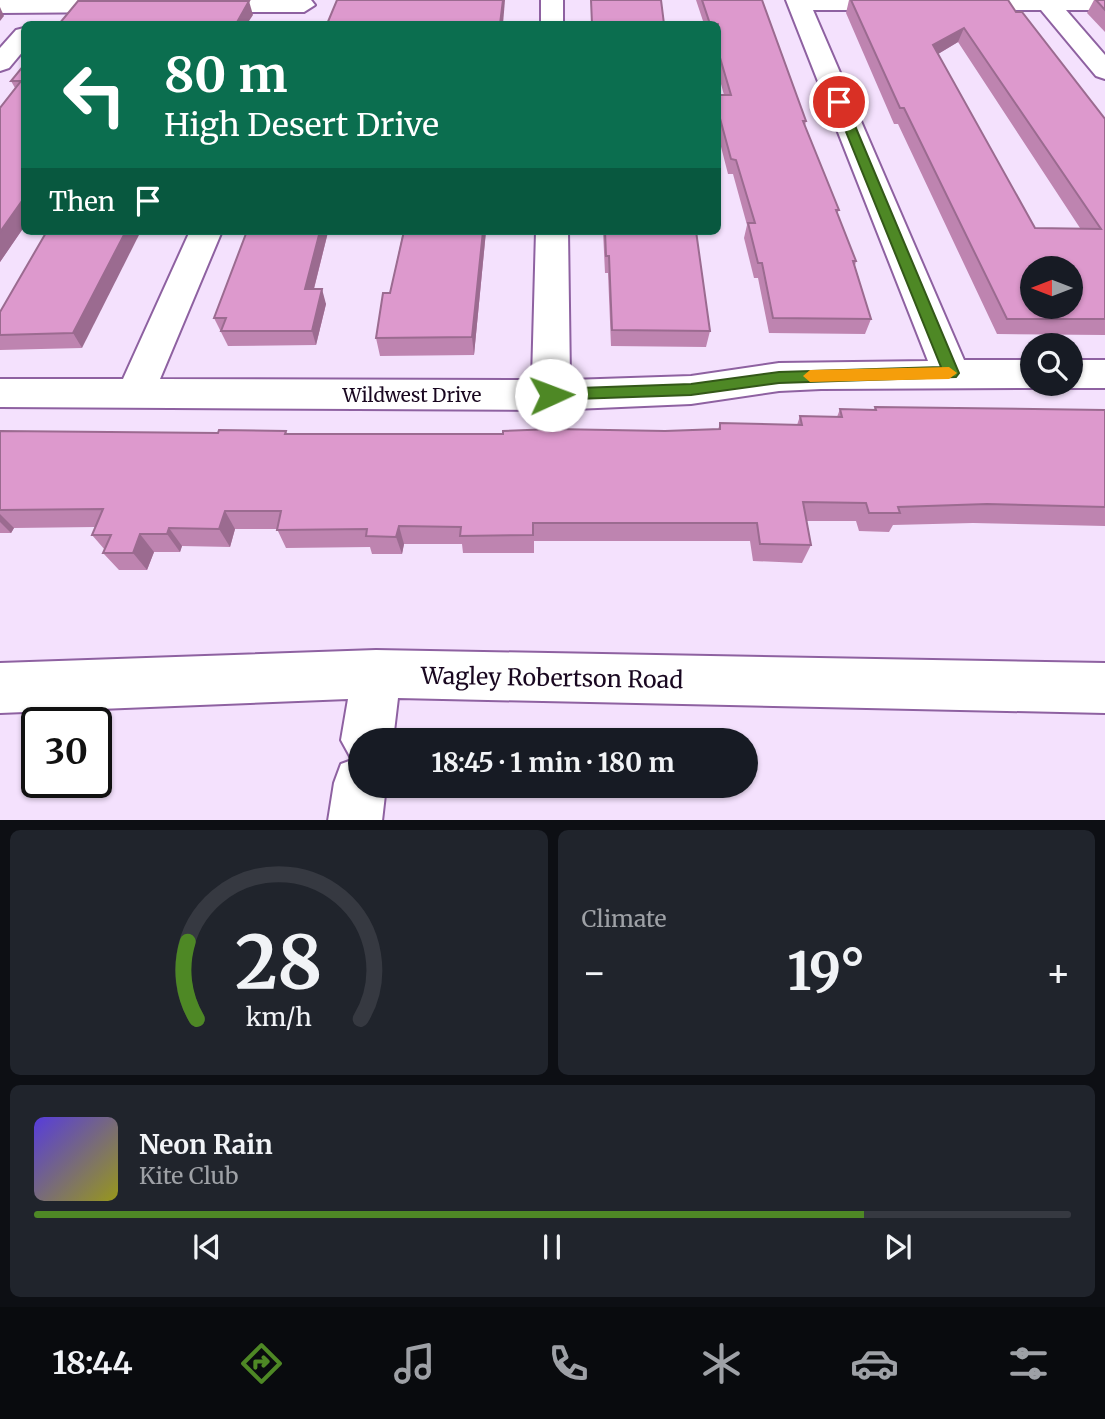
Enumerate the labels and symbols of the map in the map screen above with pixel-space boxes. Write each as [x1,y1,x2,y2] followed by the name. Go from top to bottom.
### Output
[809,72,869,132] pin
[1020,256,1083,318] north arrow
[514,358,588,432] position arrow
[342,383,482,407] street label: Wildwest Drive
[420,661,684,694] street label: Wagley Robertson Road
[21,707,112,798] speed limit sign: 30

